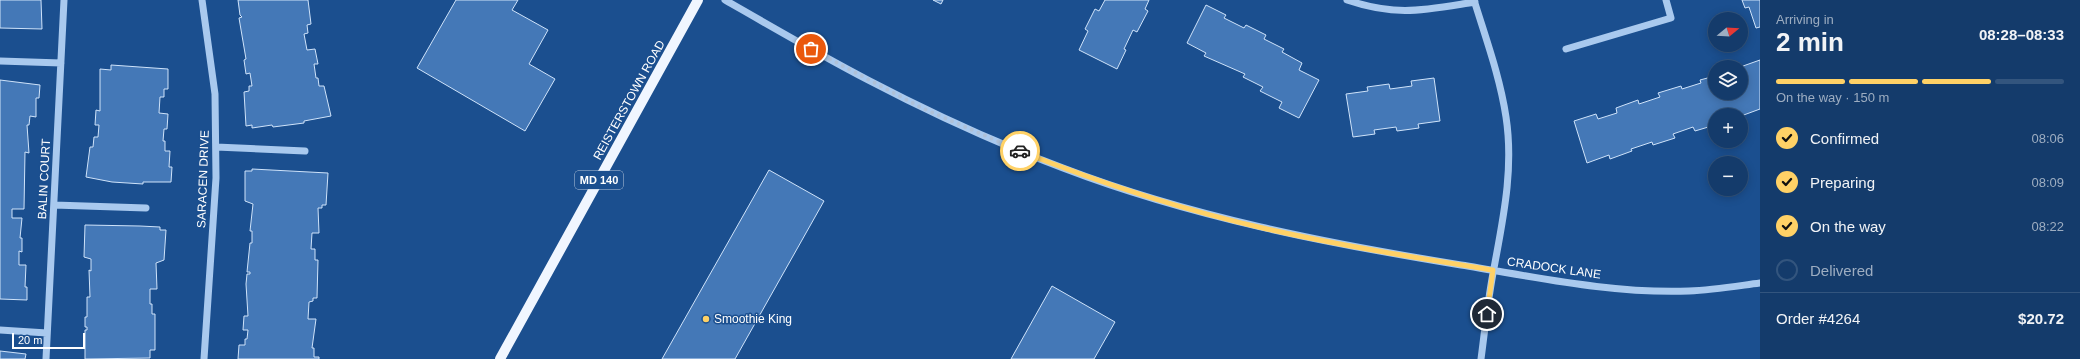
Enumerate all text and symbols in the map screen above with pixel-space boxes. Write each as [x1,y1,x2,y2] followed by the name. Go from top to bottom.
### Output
[1708,12,1748,52] north arrow
[1708,12,1748,196] map controls
[1776,12,1834,27] text: Arriving in
[1979,26,2064,43] text: 08:28–08:33
[1776,27,1844,57] text: 2 min
[794,32,828,66] pin
[590,38,668,162] street label: REISTERSTOWN ROAD
[800,38,822,60] icon: bag
[1708,60,1748,100] button: layers
[1776,90,1889,105] text: On the way · 150 m
[1708,108,1748,148] button: +
[1776,127,1798,149] icon: check
[194,130,212,228] street label: SARACEN DRIVE
[1810,130,1879,147] text: Confirmed
[1000,131,1040,171] courier
[2031,131,2064,146] text: 08:06
[35,138,53,220] street label: BALIN COURT
[1009,140,1031,162] icon: car
[1708,156,1748,196] button: −
[575,171,623,189] road number: MD 140
[1776,171,1798,193] icon: check
[1810,174,1875,191] text: Preparing
[2031,175,2064,190] text: 08:09
[1776,215,1798,237] icon: check
[1810,218,1886,235] text: On the way
[2031,219,2064,234] text: 08:22
[1506,254,1602,282] street label: CRADOCK LANE
[1810,262,1873,279] text: Delivered
[1470,297,1504,331] pin
[1476,303,1498,325] icon: home
[1776,310,1860,327] text: Order #4264
[2018,310,2064,327] text: $20.72
[714,312,792,326] place label: Smoothie King
[701,314,711,324] marker: Smoothie King
[12,331,85,350] scale bar
[18,334,42,346] text: 20 m

